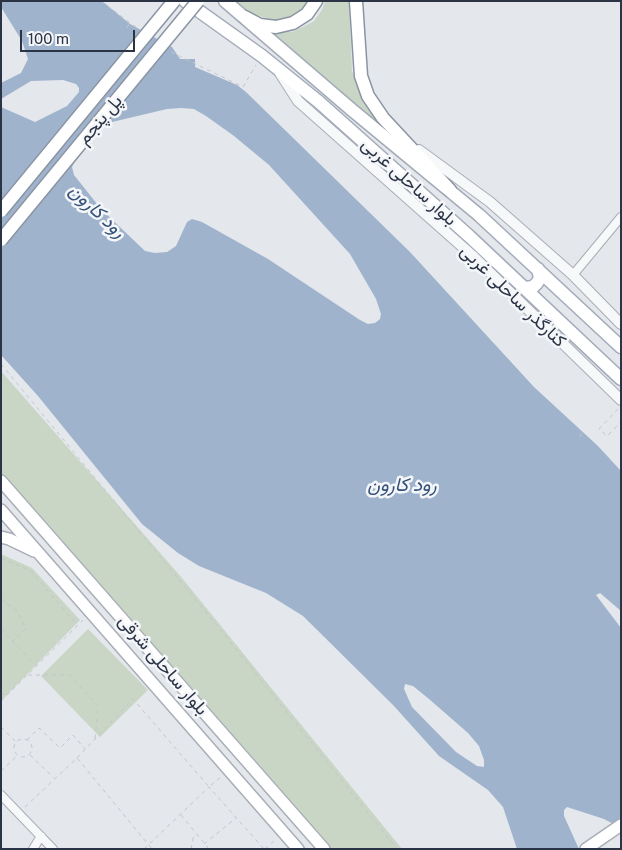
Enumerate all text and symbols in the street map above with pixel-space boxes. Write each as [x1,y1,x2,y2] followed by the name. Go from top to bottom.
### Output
[22,20,138,52] scale bar
[28,30,69,47] text: 100 m
[73,91,127,149] street label: پل پنجم
[357,133,461,231] street label: بلوار ساحلی غربی
[64,179,130,243] water label: رود کارون
[456,240,570,352] street label: کنارگذر ساحلی غربی
[367,474,437,496] water label: رود کارون
[113,610,213,720] street label: بلوار ساحلی شرقی

